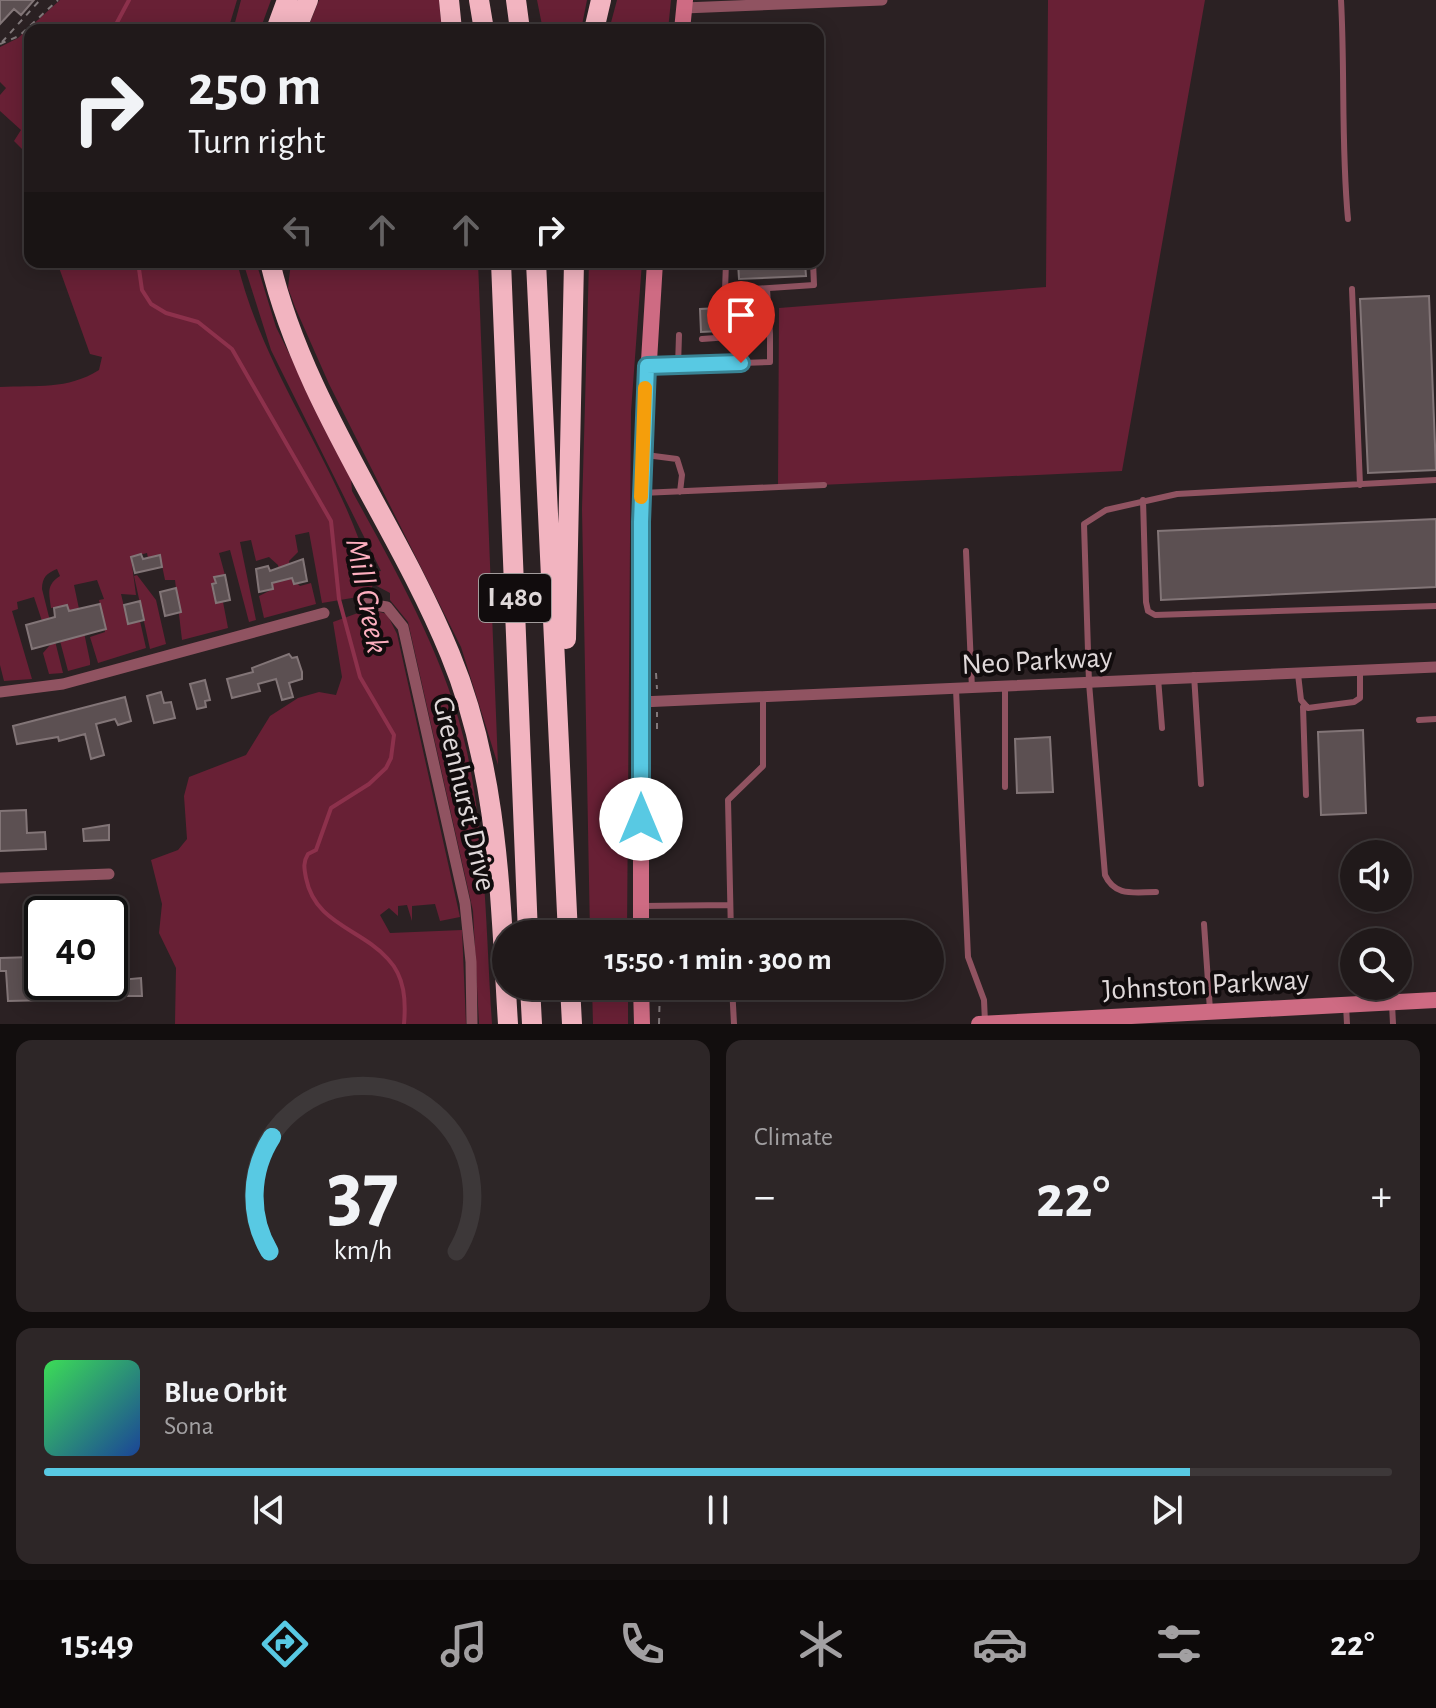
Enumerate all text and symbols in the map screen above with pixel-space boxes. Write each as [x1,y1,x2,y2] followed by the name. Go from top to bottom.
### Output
[56,56,160,160] icon: right
[188,59,321,115] text: 250 m
[188,124,325,160] text: Turn right
[276,208,320,252] icon: left
[360,208,404,252] icon: ahead
[444,208,488,252] icon: ahead
[528,208,572,252] icon: right
[707,281,775,363] pin
[719,293,763,337] icon: arrive
[340,536,394,656] water label: Mill Creek
[479,574,551,622] road number: I 480
[961,642,1113,680] street label: Neo Parkway
[427,694,501,894] street label: Greenhurst Drive
[599,777,683,861] position arrow
[1340,840,1412,1000] map controls
[1340,840,1412,912] button: sound
[24,896,128,1000] speed limit sign: 40
[1340,928,1412,1000] button: search
[604,945,832,975] text: 15:50 · 1 min · 300 m
[1102,965,1310,1005] street label: Johnston Parkway
[754,1124,833,1150] text: Climate
[327,1151,399,1235] text: 37
[1036,1168,1110,1228] text: 22°
[754,1175,775,1219] text: −
[1371,1175,1392,1219] text: +
[334,1236,392,1265] text: km/h
[164,1378,287,1408] text: Blue Orbit
[164,1413,214,1439] text: Sona
[247,1488,291,1532] icon: previous
[696,1488,740,1532] icon: pause
[1145,1488,1189,1532] icon: next
[257,1616,313,1672] icon: directions
[436,1616,492,1672] icon: music
[614,1616,670,1672] icon: phone
[793,1616,849,1672] icon: climate
[972,1616,1028,1672] icon: car
[1151,1616,1207,1672] icon: filters
[61,1626,134,1662] text: 15:49
[1330,1626,1375,1662] text: 22°

